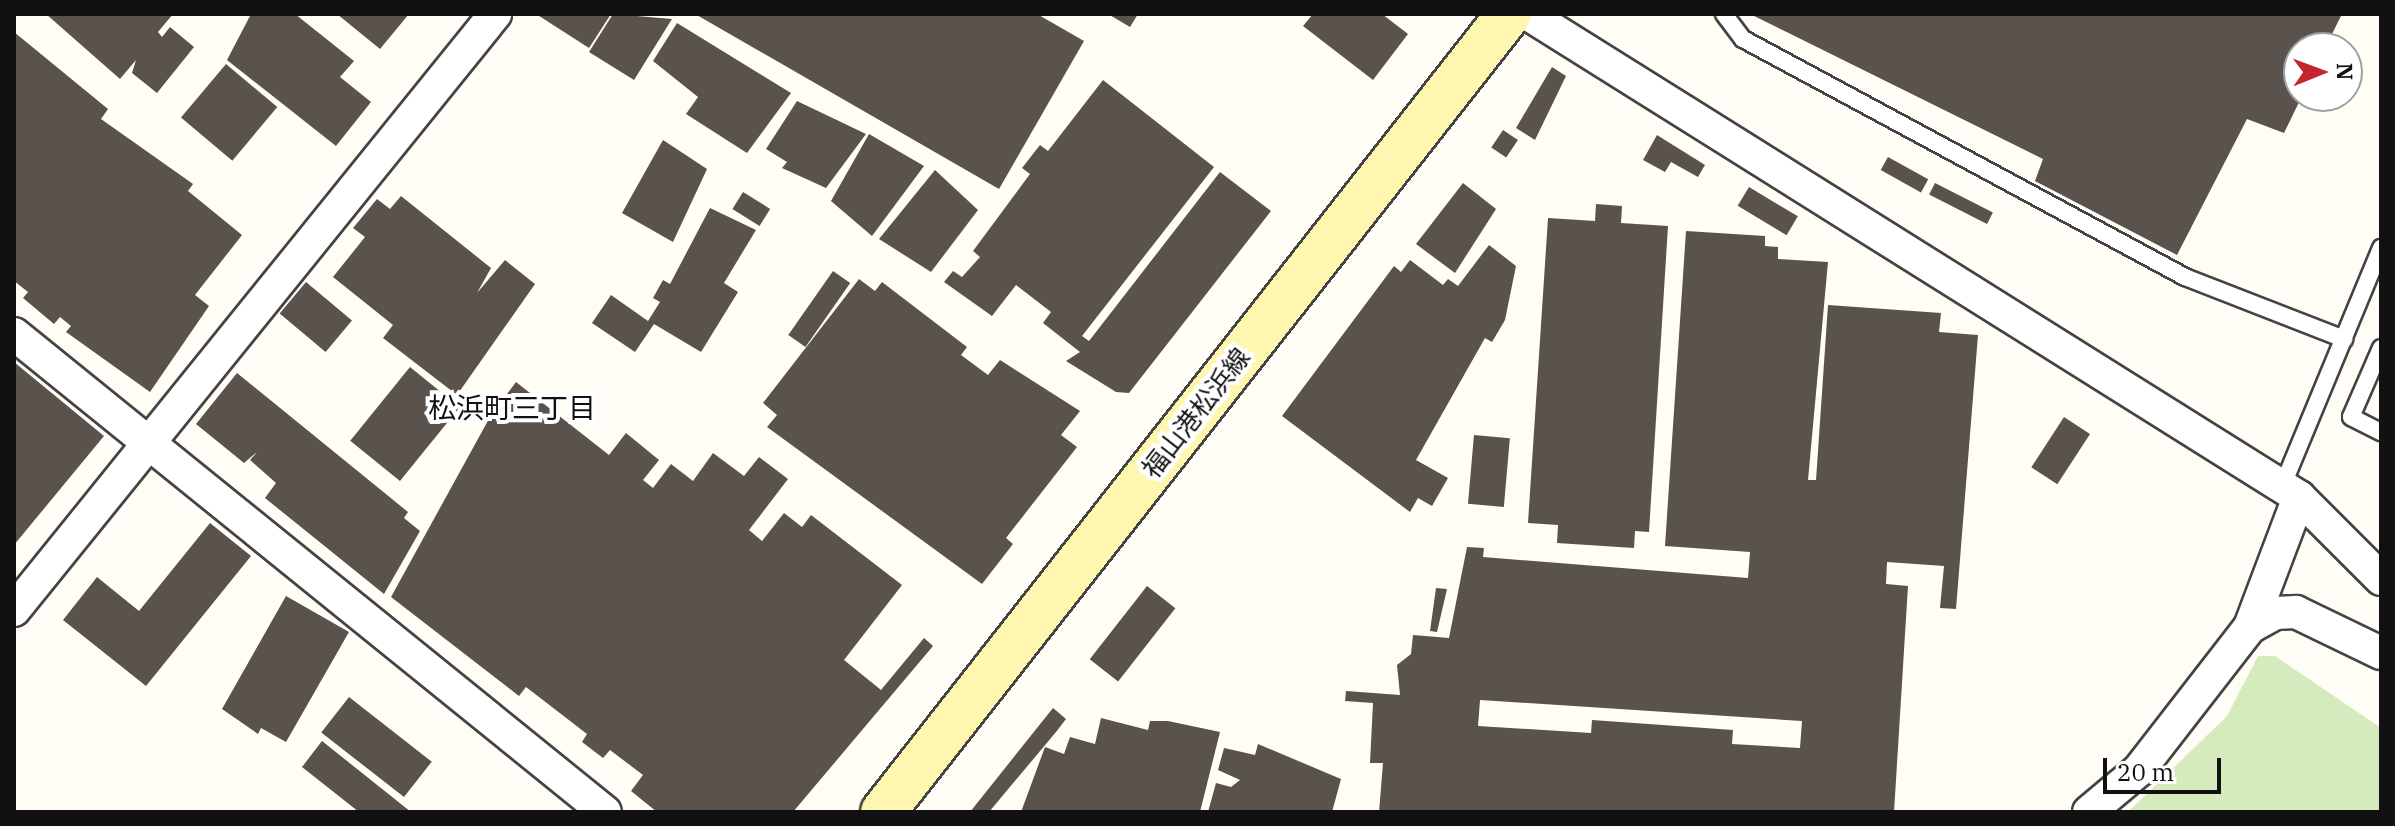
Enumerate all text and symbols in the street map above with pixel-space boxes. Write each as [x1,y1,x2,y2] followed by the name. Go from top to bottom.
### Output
[2283,32,2363,112] north arrow
[2331,63,2360,81] text: N
[1136,342,1256,484] street label: 福山港松浜線
[428,391,596,425] district label: 松浜町三丁目
[2107,742,2225,792] scale bar
[2117,756,2174,788] text: 20 m

